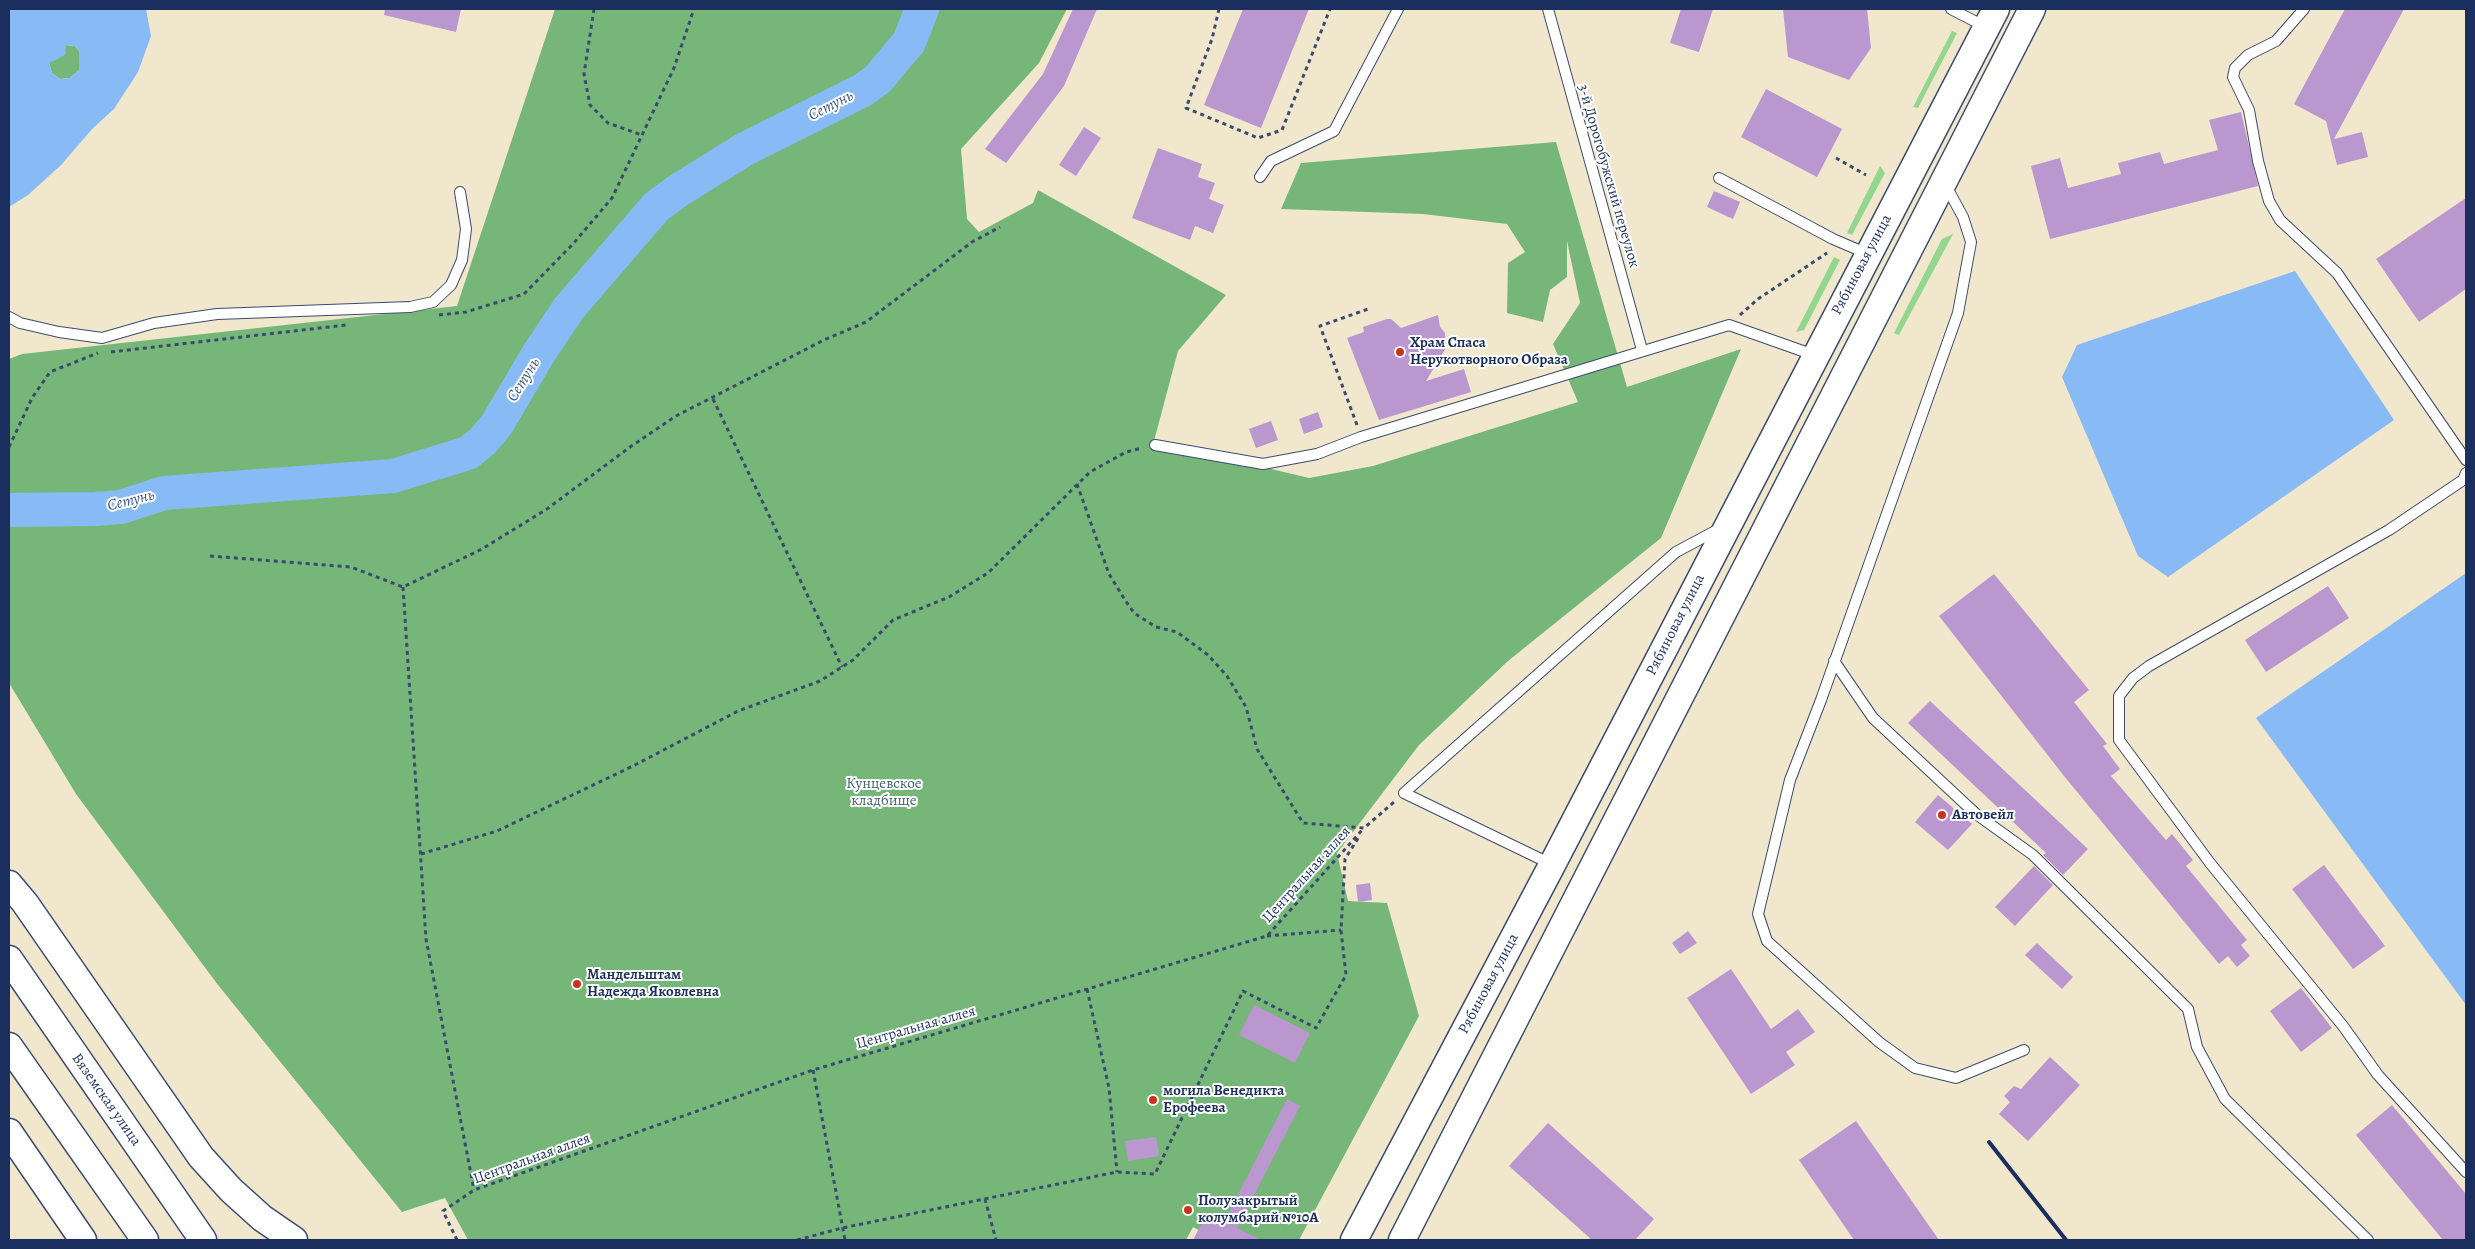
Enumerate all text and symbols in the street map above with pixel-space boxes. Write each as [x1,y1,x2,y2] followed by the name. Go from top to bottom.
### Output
[1573,82,1643,270] street label: 3-й Дорогобужский переулок
[805,87,857,125] water label: Сетунь
[1828,212,1896,318] street label: Рябиновая улица
[1410,334,1568,369] place label: Храм Спаса Нерукотворного Образа
[1394,346,1406,358] marker: Храм Спаса Нерукотворного Образа
[503,355,545,405] water label: Сетунь
[105,486,157,516] water label: Сетунь
[1643,571,1709,679] street label: Рябиновая улица
[846,775,922,810] park label: Кунцевское кладбище
[1952,806,2014,824] place label: Автовейл
[1936,809,1948,821] marker: Автовейл
[1259,823,1355,927] street label: Центральная аллея
[1455,931,1523,1037] street label: Рябиновая улица
[587,966,719,1001] place label: Мандельштам Надежда Яковлевна
[571,978,583,990] marker: Мандельштам Надежда Яковлевна
[854,1002,978,1054] street label: Центральная аллея
[67,1050,145,1150] street label: Вяземская улица
[1163,1082,1284,1117] place label: могила Венедикта Ерофеева
[1147,1094,1159,1106] marker: могила Венедикта Ерофеева
[471,1129,593,1189] street label: Центральная аллея
[1198,1192,1319,1227] place label: Полузакрытый колумбарий №10А
[1182,1204,1194,1216] marker: Полузакрытый колумбарий №10А

